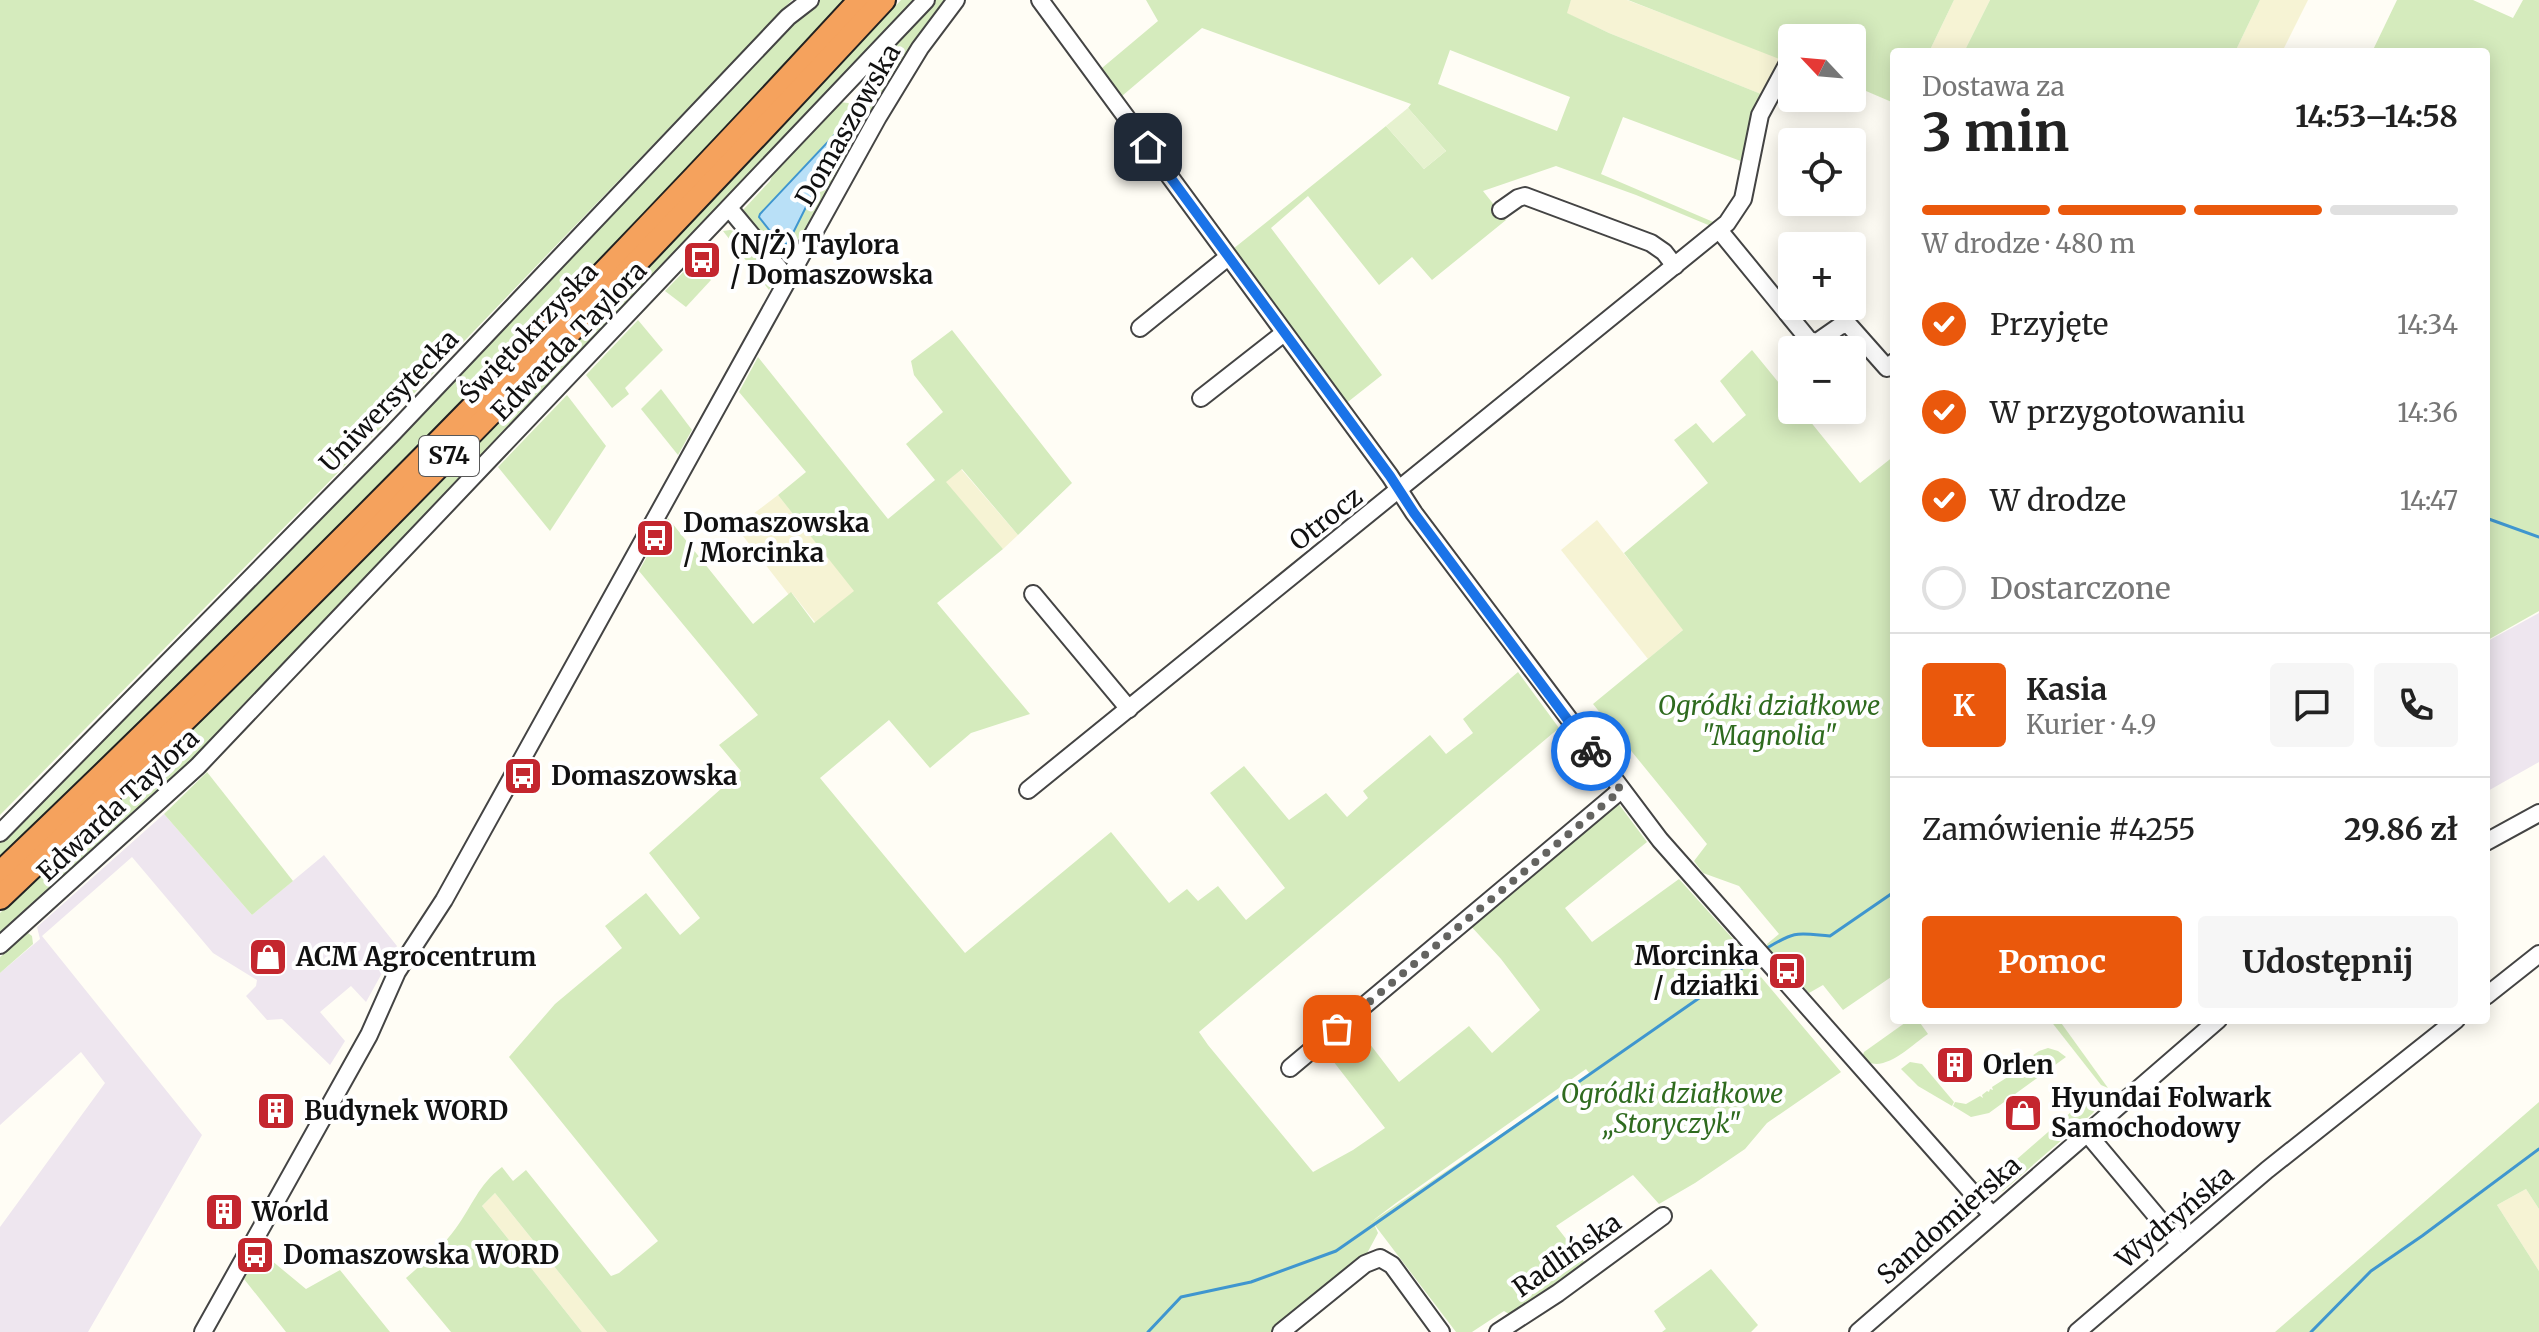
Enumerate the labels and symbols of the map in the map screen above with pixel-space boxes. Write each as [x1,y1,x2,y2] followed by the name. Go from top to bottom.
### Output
[1778,24,1866,112] north arrow
[788,38,907,212] street label: Domaszowska
[1114,113,1182,181] pin
[730,228,933,291] place label: (N/Ż) Taylora / Domaszowska
[681,239,723,281] bus stop icon: (N/Ż) Taylora / Domaszowska
[452,254,604,410] street label: Świętokrzyska
[484,254,653,427] street label: Edwarda Taylora
[312,322,465,479] street label: Uniwersytecka
[419,436,479,476] road number: S74
[1283,480,1369,557] street label: Otrocz
[683,506,870,569] place label: Domaszowska / Morcinka
[634,517,676,559] bus stop icon: Domaszowska / Morcinka
[1658,689,1880,752] park label: Ogródki działkowe "Magnolia"
[1551,711,1631,791] courier
[30,721,205,888] street label: Edwarda Taylora
[502,755,544,797] bus stop icon: Domaszowska
[551,759,738,792] place label: Domaszowska
[247,936,289,978] shop icon: ACM Agrocentrum
[1634,939,1759,1002] place label: Morcinka / działki
[295,940,536,973] place label: ACM Agrocentrum
[1766,950,1808,992] bus stop icon: Morcinka / działki
[1303,995,1371,1063] pin
[1934,1044,1976,1086] building icon: Orlen
[1983,1048,2054,1081] place label: Orlen
[1561,1077,1783,1140] park label: Ogródki działkowe ,,Storyczyk"
[2051,1081,2271,1144] place label: Hyundai Folwark Samochodowy
[255,1090,297,1132] building icon: Budynek WORD
[2002,1092,2044,1134] shop icon: Hyundai Folwark Samochodowy
[304,1094,508,1127] place label: Budynek WORD
[1870,1148,2027,1291] street label: Sandomierska
[2108,1158,2240,1276] street label: Wydryńska
[203,1191,245,1233] building icon: World
[251,1195,329,1228] place label: World
[1506,1205,1627,1304] street label: Radlińska
[234,1234,276,1276] bus stop icon: Domaszowska WORD
[283,1238,559,1271] place label: Domaszowska WORD

